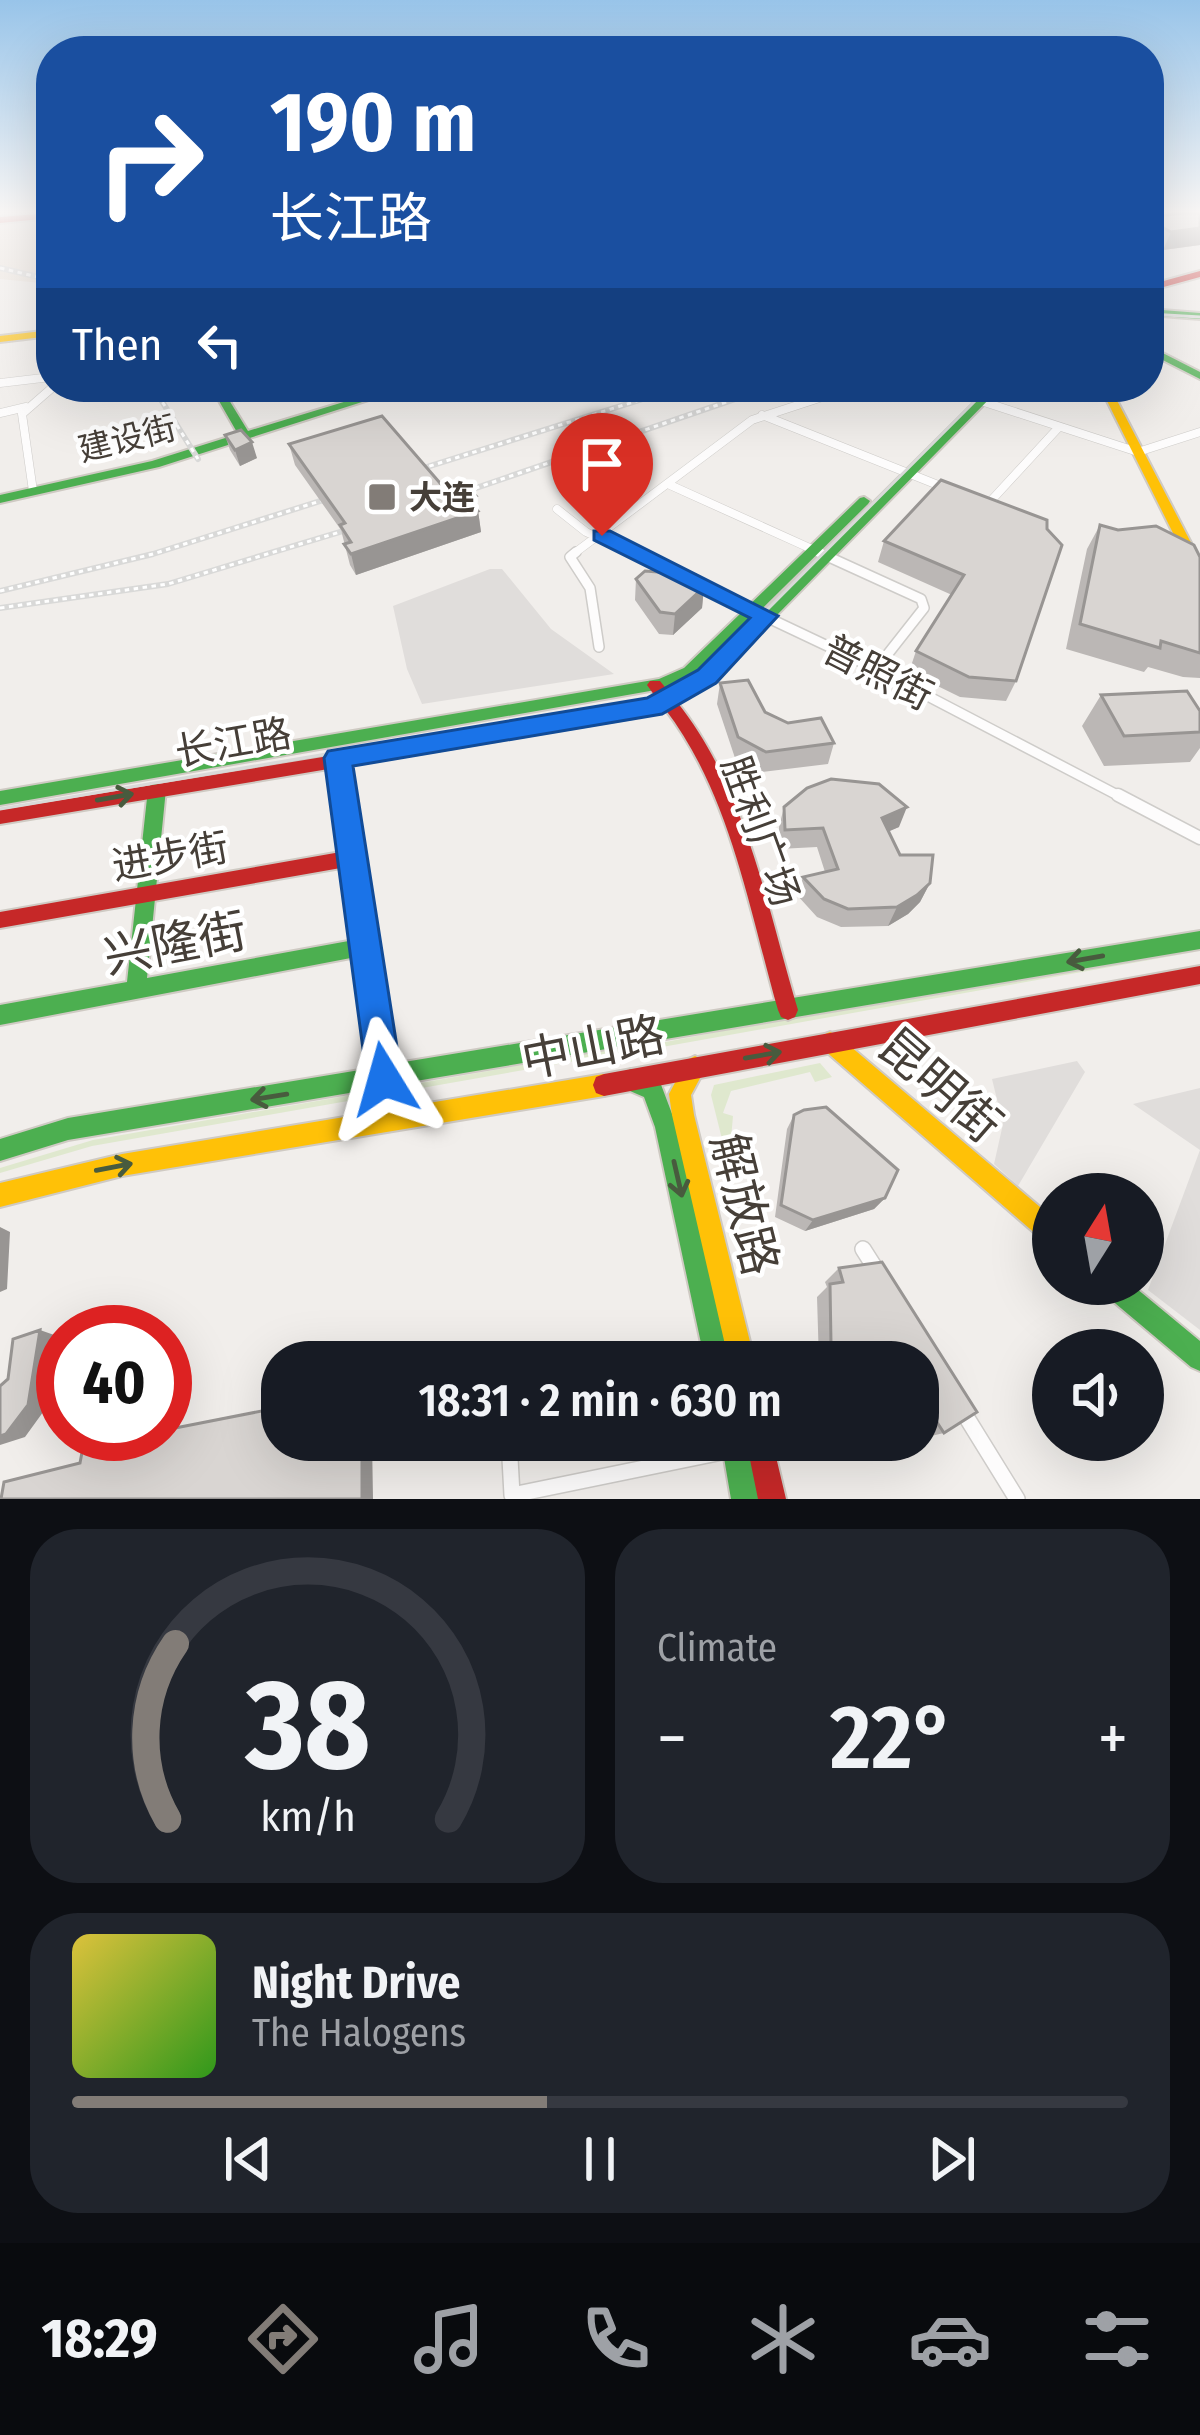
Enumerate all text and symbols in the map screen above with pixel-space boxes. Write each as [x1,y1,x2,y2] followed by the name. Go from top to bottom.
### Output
[270,72,476,173] text: 190 m
[72,84,228,240] icon: right
[270,187,432,251] text: 长江路
[187,312,253,378] icon: left
[72,318,163,372] text: Then
[74,408,180,470] street label: 建设街
[551,413,653,536] pin
[569,431,635,497] icon: arrive
[409,478,475,518] place label: 大连
[366,481,398,513] marker: 大连
[815,626,940,720] street label: 普照街
[172,710,295,776] street label: 长江路
[712,750,808,913] street label: 胜利广场
[95,784,134,807] one-way arrow
[109,824,232,890] street label: 进步街
[99,902,251,986] street label: 兴隆街
[1066,949,1105,972] one-way arrow
[517,1006,669,1090] street label: 中山路
[321,1016,447,1142] position arrow
[866,1017,1013,1155] street label: 昆明街
[742,1043,781,1065] one-way arrow
[250,1086,289,1109] one-way arrow
[698,1127,790,1281] street label: 解放路
[93,1155,132,1177] one-way arrow
[668,1160,691,1198] one-way arrow
[1032,1173,1164,1305] north arrow
[1032,1173,1164,1461] map controls
[36,1305,192,1461] speed limit sign: 40
[1032,1329,1164,1461] button: sound
[418,1374,782,1428] text: 18:31 · 2 min · 630 m
[657,1625,777,1671] text: Climate
[244,1651,370,1801] text: 38
[830,1684,955,1792] text: 22°
[657,1699,687,1778] text: −
[1098,1699,1128,1778] text: +
[260,1791,355,1842] text: km/h
[252,1956,460,2010] text: Night Drive
[252,2010,466,2056] text: The Halogens
[215,2126,281,2192] icon: previous
[567,2126,633,2192] icon: pause
[919,2126,985,2192] icon: next
[241,2297,325,2381] icon: directions
[407,2297,491,2381] icon: music
[574,2297,658,2381] icon: phone
[741,2297,825,2381] icon: climate
[908,2297,992,2381] icon: car
[1075,2297,1159,2381] icon: filters
[41,2307,158,2371] text: 18:29

